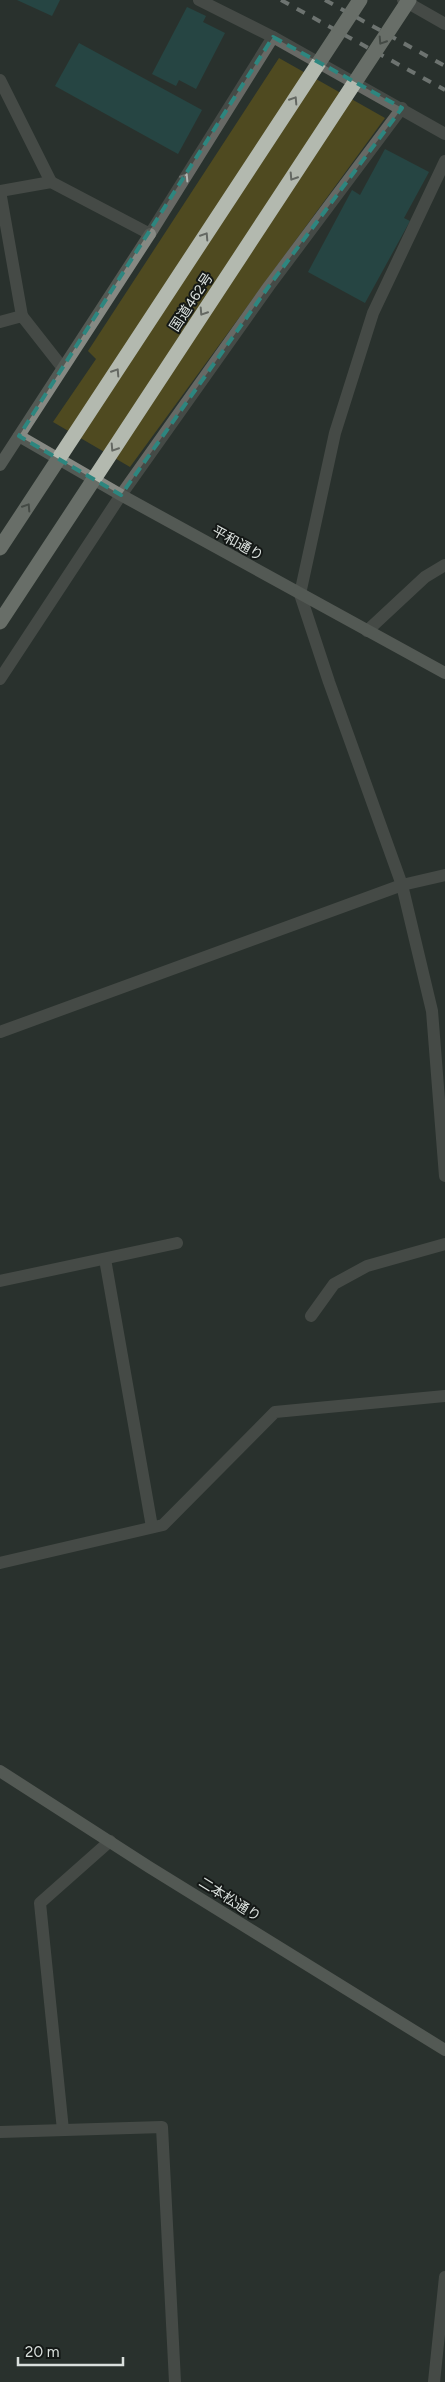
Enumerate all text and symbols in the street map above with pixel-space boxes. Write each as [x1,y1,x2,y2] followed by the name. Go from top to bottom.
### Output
[379,35,388,44] one-way arrow
[288,96,297,106] one-way arrow
[289,171,299,180] one-way arrow
[178,174,188,183] one-way arrow
[199,232,208,241] one-way arrow
[166,270,217,335] street label: 国道462号
[200,307,210,316] one-way arrow
[110,368,119,377] one-way arrow
[111,442,120,452] one-way arrow
[21,504,30,513] one-way arrow
[209,522,266,564] street label: 平和通り
[196,1874,264,1925] street label: 二本松通り
[18,2334,122,2366] scale bar
[25,2343,59,2361] text: 20 m

